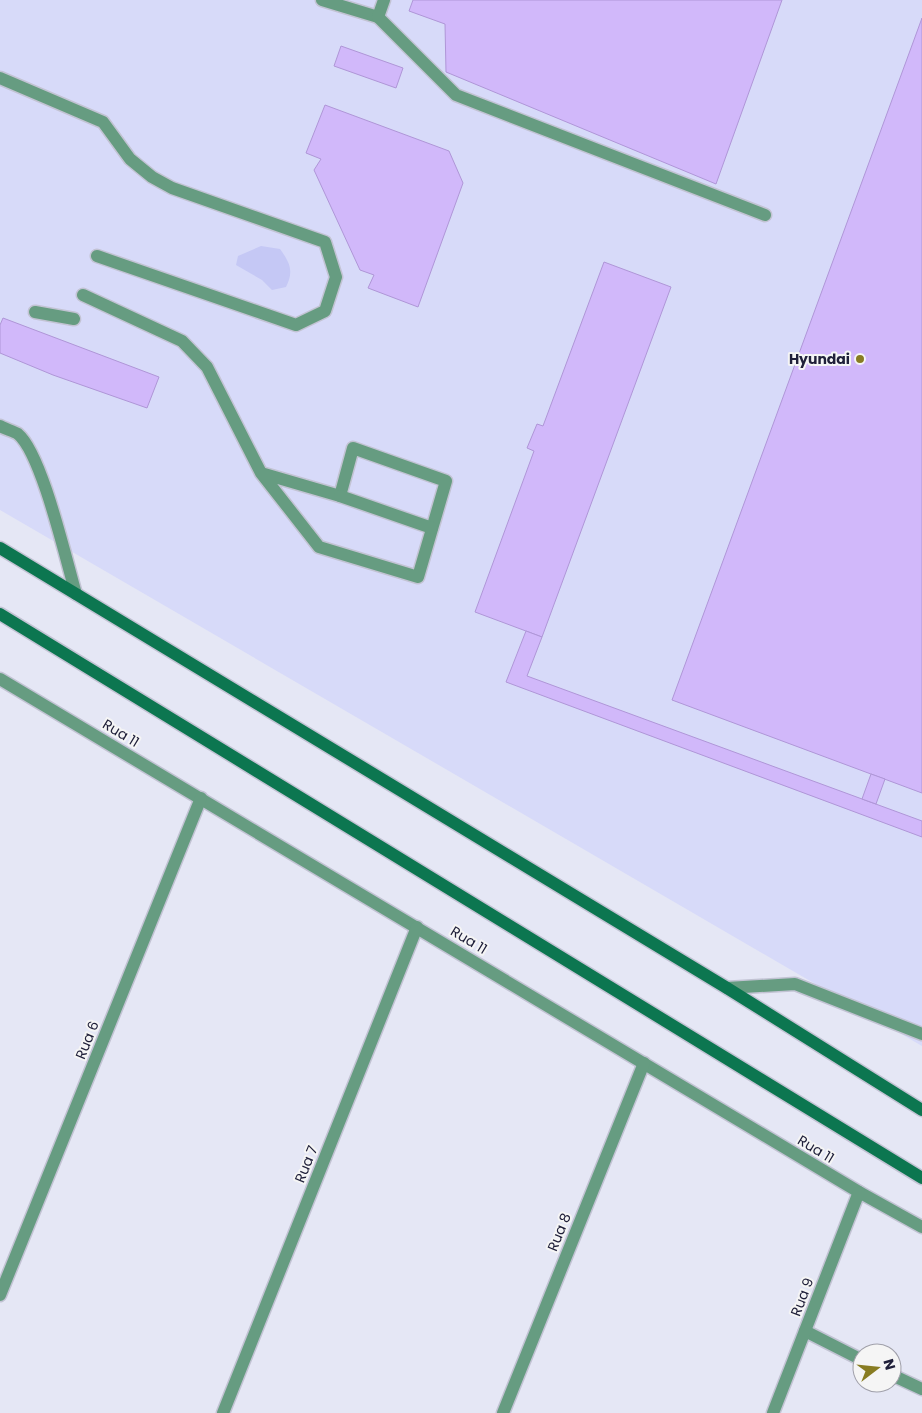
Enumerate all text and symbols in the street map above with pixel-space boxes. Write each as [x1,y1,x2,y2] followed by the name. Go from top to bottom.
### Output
[789,349,850,369] place label: Hyundai
[854,353,866,365] marker: Hyundai
[99,714,143,752] street label: Rua 11
[447,921,491,959] street label: Rua 11
[70,1018,104,1062] street label: Rua 6
[794,1130,838,1168] street label: Rua 11
[290,1142,323,1186] street label: Rua 7
[542,1210,576,1254] street label: Rua 8
[786,1275,818,1319] street label: Rua 9
[852,1343,902,1393] north arrow
[878,1357,901,1372] text: N

